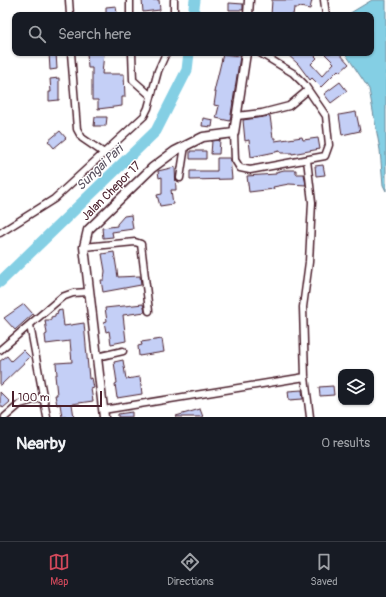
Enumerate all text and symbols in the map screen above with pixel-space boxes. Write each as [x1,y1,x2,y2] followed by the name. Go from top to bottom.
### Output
[12,12,374,56] search box
[26,23,48,45] icon: search
[58,25,131,44] text: Search here
[73,140,128,194] water label: Sungai Pari
[79,158,145,224] street label: Jalan Chepor 17
[338,369,374,405] map controls
[338,369,374,405] button: layers
[12,389,102,408] scale bar
[18,391,49,404] text: 100 m
[16,433,65,454] text: Nearby
[321,435,370,451] text: 0 results
[48,551,70,588] tab: Map
[167,551,214,588] tab: Directions
[310,551,338,588] tab: Saved

